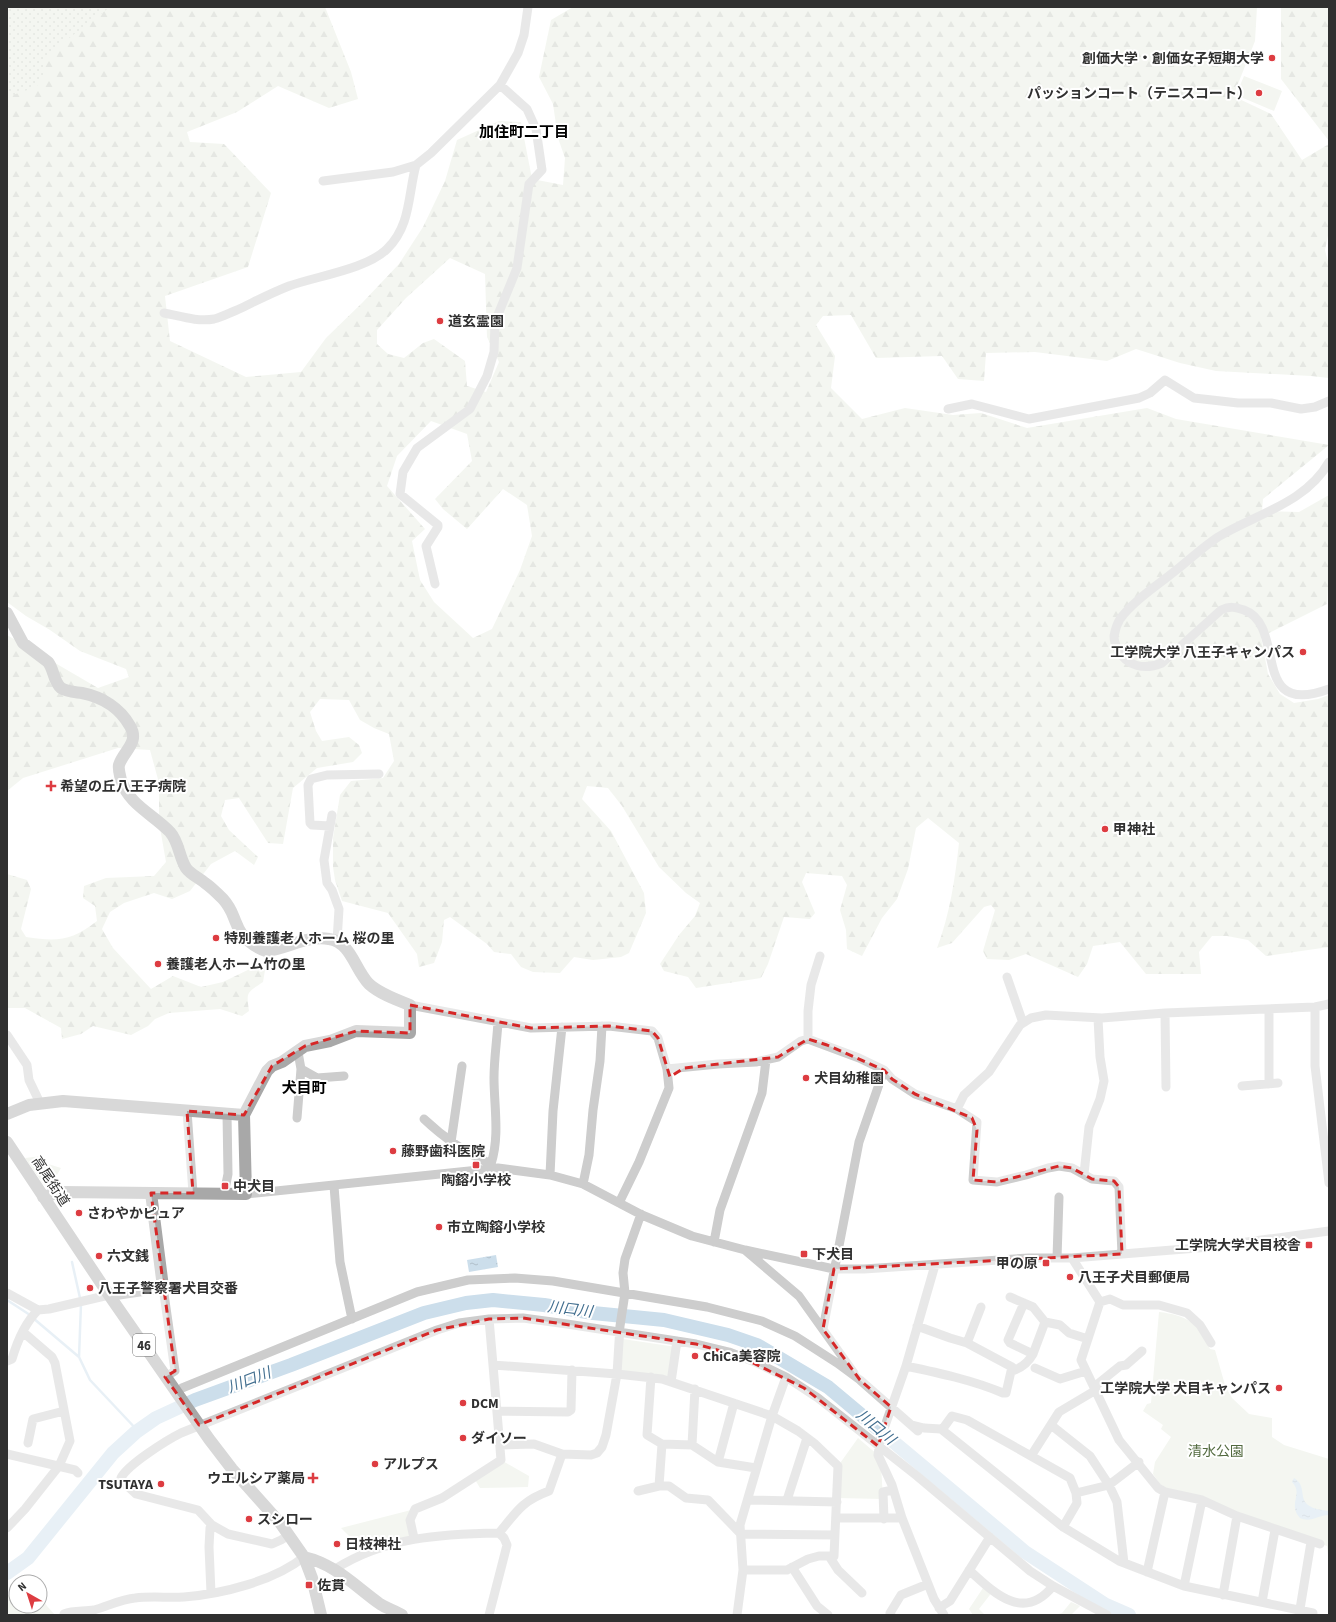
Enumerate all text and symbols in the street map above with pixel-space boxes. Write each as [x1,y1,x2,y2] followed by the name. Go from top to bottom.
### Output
[1082,49,1264,69] place label: 創価大学・創価女子短期大学
[1267,53,1277,63] marker: 創価大学・創価女子短期大学
[1027,84,1251,104] place label: パッションコート（テニスコート）
[1254,88,1264,98] marker: パッションコート（テニスコート）
[479,122,569,143] district label: 加住町二丁目
[448,312,504,332] place label: 道玄霊園
[435,316,445,326] marker: 道玄霊園
[1110,643,1295,663] place label: 工学院大学 八王子キャンパス
[1298,647,1308,657] marker: 工学院大学 八王子キャンパス
[60,777,186,797] place label: 希望の丘八王子病院
[45,780,57,792] marker: 希望の丘八王子病院
[1113,820,1155,840] place label: 甲神社
[1100,824,1110,834] marker: 甲神社
[224,929,394,949] place label: 特別養護老人ホーム 桜の里
[211,933,221,943] marker: 特別養護老人ホーム 桜の里
[166,955,306,975] place label: 養護老人ホーム竹の里
[153,959,163,969] marker: 養護老人ホーム竹の里
[814,1069,884,1089] place label: 犬目幼稚園
[801,1073,811,1083] marker: 犬目幼稚園
[281,1078,327,1099] district label: 犬目町
[401,1142,485,1162] place label: 藤野歯科医院
[388,1146,398,1156] marker: 藤野歯科医院
[27,1153,74,1210] street label: 高尾街道
[471,1160,481,1170] marker: 陶鎔小学校
[441,1171,511,1191] place label: 陶鎔小学校
[233,1177,275,1197] place label: 中犬目
[220,1181,230,1191] marker: 中犬目
[87,1204,185,1224] place label: さわやかピュア
[74,1208,84,1218] marker: さわやかピュア
[447,1218,545,1238] place label: 市立陶鎔小学校
[434,1222,444,1232] marker: 市立陶鎔小学校
[1175,1236,1301,1256] place label: 工学院大学犬目校舎
[1304,1240,1314,1250] marker: 工学院大学犬目校舎
[812,1245,854,1265] place label: 下犬目
[107,1247,149,1267] place label: 六文銭
[799,1249,809,1259] marker: 下犬目
[94,1251,104,1261] marker: 六文銭
[996,1254,1038,1274] place label: 甲の原
[1041,1258,1051,1268] marker: 甲の原
[1078,1268,1190,1288] place label: 八王子犬目郵便局
[1065,1272,1075,1282] marker: 八王子犬目郵便局
[98,1279,238,1299] place label: 八王子警察署犬目交番
[85,1283,95,1293] marker: 八王子警察署犬目交番
[546,1296,596,1323] water label: 川口川
[133,1334,155,1356] road number: 46
[703,1347,781,1367] place label: ChiCa美容院
[690,1351,700,1361] marker: ChiCa美容院
[224,1362,276,1398] water label: 川口川
[1100,1379,1271,1399] place label: 工学院大学 犬目キャンパス
[1274,1383,1284,1393] marker: 工学院大学 犬目キャンパス
[471,1394,499,1414] place label: DCM
[458,1398,468,1408] marker: DCM
[852,1405,901,1451] water label: 川口川
[471,1429,527,1449] place label: ダイソー
[458,1433,468,1443] marker: ダイソー
[1188,1442,1244,1462] park label: 清水公園
[383,1455,439,1475] place label: アルプス
[370,1459,380,1469] marker: アルプス
[207,1469,305,1489] place label: ウエルシア薬局
[308,1473,318,1483] marker: ウエルシア薬局
[98,1475,154,1495] place label: TSUTAYA
[156,1479,166,1489] marker: TSUTAYA
[257,1510,313,1530] place label: スシロー
[244,1514,254,1524] marker: スシロー
[345,1535,401,1555] place label: 日枝神社
[332,1539,342,1549] marker: 日枝神社
[8,1574,48,1614] north arrow
[317,1576,345,1596] place label: 佐貫
[14,1578,30,1595] text: N
[304,1580,314,1590] marker: 佐貫

